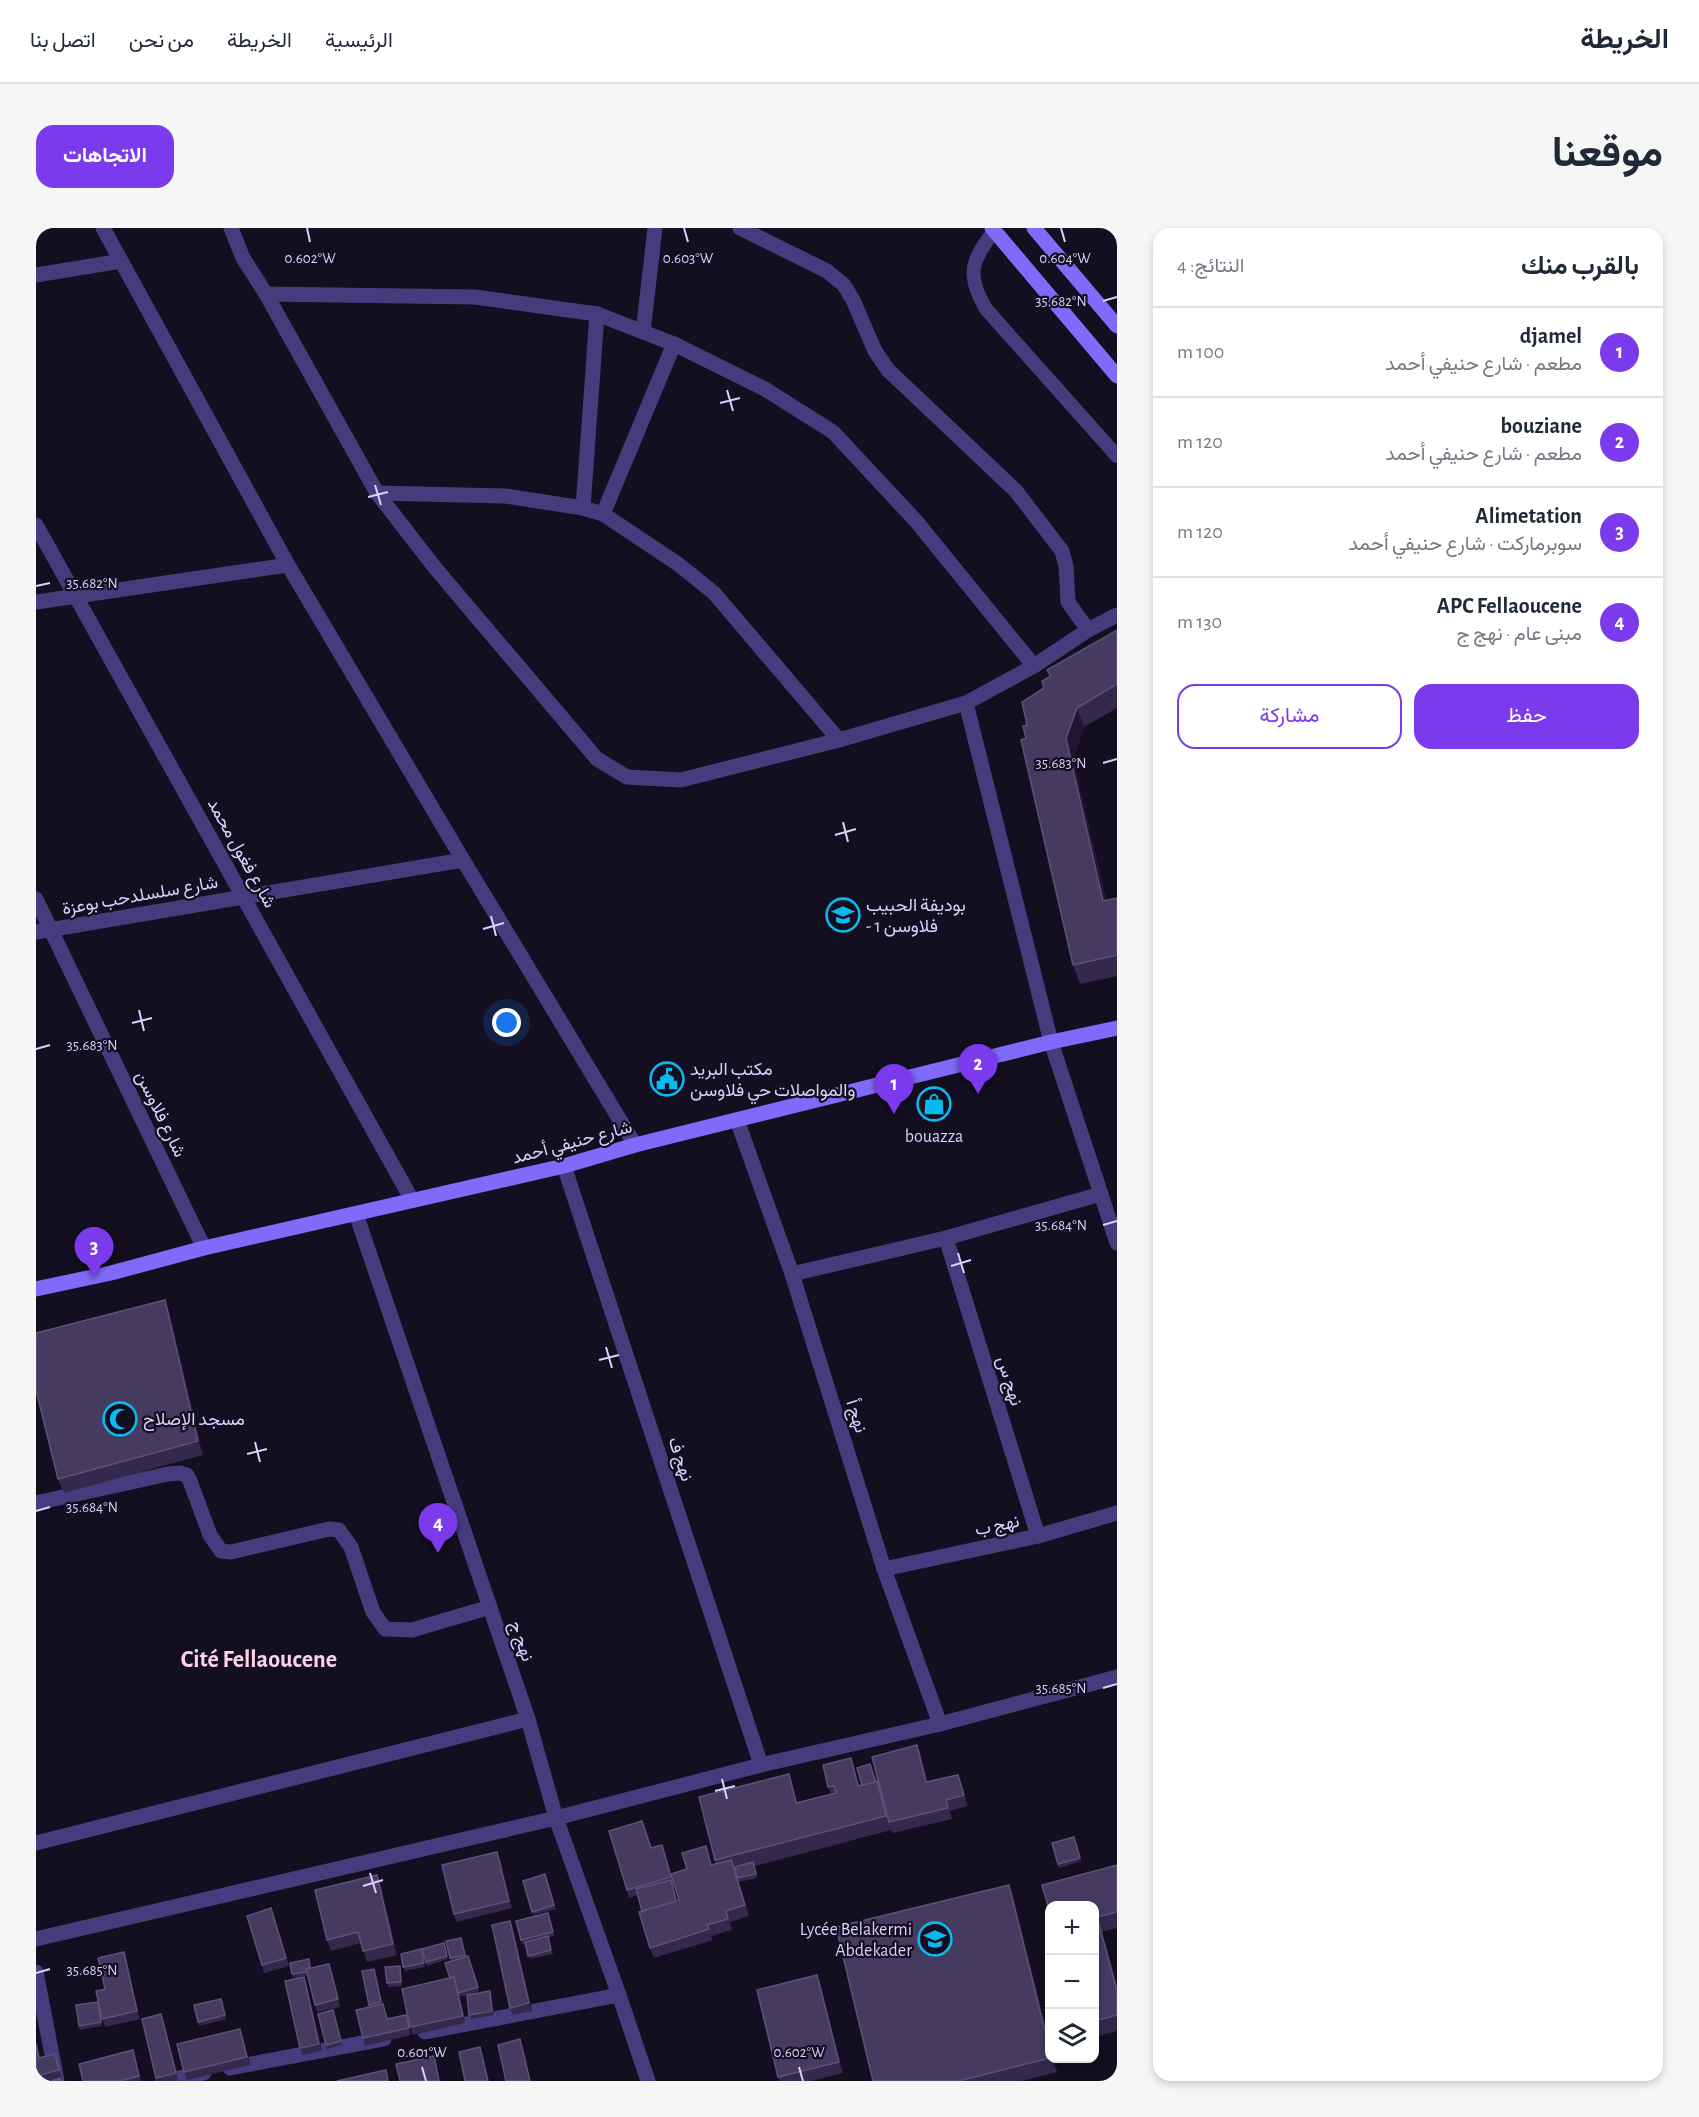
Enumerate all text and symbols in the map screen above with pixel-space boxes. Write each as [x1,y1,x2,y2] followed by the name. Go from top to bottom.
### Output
[1580,26,1669,54] text: الخريطة
[30,30,96,51] text: اتصل بنا
[129,30,194,51] text: من نحن
[227,30,292,51] text: الخريطة
[325,30,393,51] text: الرئيسية
[36,125,174,188] button: الاتجاهات
[1552,132,1663,174] text: موقعنا
[284,251,336,266] text: 0.602°W
[663,251,714,266] text: 0.603°W
[1039,251,1091,266] text: 0.604°W
[1521,253,1639,279] text: بالقرب منك
[1177,256,1244,276] text: النتائج: 4
[1035,294,1087,309] text: 35.682°N
[1520,325,1582,347] text: djamel
[1177,342,1224,362] text: 100 m
[1616,342,1623,362] text: 1
[1385,354,1582,374] text: مطعم · شارع حنيفي أحمد
[1501,415,1582,437] text: bouziane
[1177,432,1223,452] text: 120 m
[1615,432,1624,452] text: 2
[1385,444,1582,464] text: مطعم · شارع حنيفي أحمد
[1475,505,1582,527] text: Alimetation
[1177,522,1223,542] text: 120 m
[1615,522,1624,542] text: 3
[1348,534,1582,554] text: سوبرماركت · شارع حنيفي أحمد
[66,576,118,591] text: 35.682°N
[1437,595,1582,617] text: APC Fellaoucene
[1177,612,1222,632] text: 130 m
[1614,612,1625,632] text: 4
[1457,624,1582,644] text: مبنى عام · نهج ج
[1177,684,1402,749] button: مشاركة
[1414,684,1639,749] button: حفظ
[1036,756,1086,771] text: 35.683°N
[202,796,279,912] street label: شارع فغول محمد
[61,873,220,921] street label: شارع سلسلدحب بوعزة
[825,897,861,933] school or university icon: بوديفة الحبيب - فلاوسن 1
[866,897,966,937] place label: بوديفة الحبيب - فلاوسن 1
[492,1008,521,1037] your location
[67,1038,117,1053] text: 35.683°N
[958,1044,998,1094] pin: 2
[649,1061,685,1097] public building icon: مكتب البريد والمواصلات حي فلاوسن
[690,1061,855,1105] place label: مكتب البريد والمواصلات حي فلاوسن
[874,1064,914,1114] pin: 1
[130,1069,189,1161] street label: شارع فلاوسن
[916,1086,952,1122] shop icon: bouazza
[510,1116,636,1172] street label: شارع حنيفي أحمد
[905,1128,963,1146] place label: bouazza
[1035,1218,1087,1233] text: 35.684°N
[74,1228,114,1277] pin: 3
[991,1354,1025,1409] street label: نهج س
[841,1397,871,1436] street label: نهج أ
[102,1401,138,1437] mosque icon: مسجد اﻹصلاح
[143,1411,245,1431] place label: مسجد اﻹصلاح
[663,1435,696,1484] street label: نهج ف
[66,1500,118,1515] text: 35.684°N
[418,1504,458,1553] pin: 4
[973,1512,1022,1541] street label: نهج ب
[504,1619,536,1665] street label: نهج ج
[181,1648,337,1672] district label: Cité Fellaoucene
[1036,1681,1086,1696] text: 35.685°N
[1045,1901,1099,2063] map controls
[1045,1901,1099,1955] button: +
[800,1921,912,1960] place label: Lycée Belakermi Abdekader
[917,1921,953,1957] school or university icon: Lycée Belakermi Abdekader
[1045,1955,1099,2009] button: −
[67,1963,117,1978] text: 35.685°N
[1045,2009,1099,2063] button: layers
[397,2045,447,2060] text: 0.601°W
[773,2045,825,2060] text: 0.602°W

